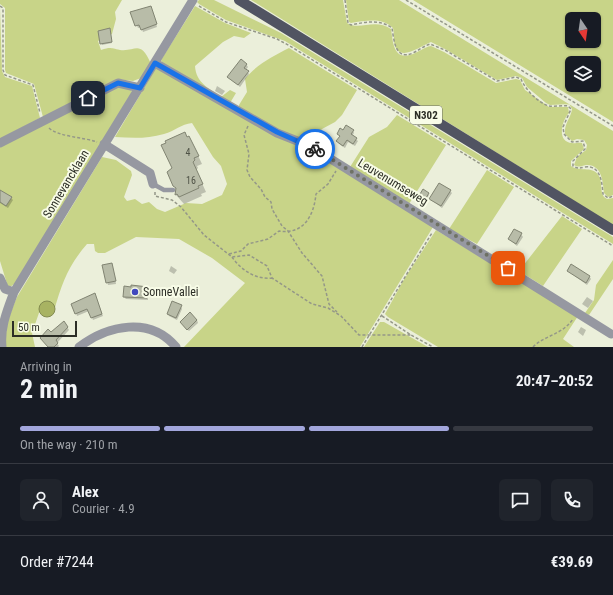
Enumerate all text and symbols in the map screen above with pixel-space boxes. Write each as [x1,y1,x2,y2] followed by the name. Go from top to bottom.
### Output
[565,12,601,48] north arrow
[565,12,601,92] map controls
[565,56,601,92] button: layers
[71,81,105,115] pin
[77,87,99,109] icon: home
[410,106,442,124] road number: N302
[295,129,335,169] courier
[304,138,326,160] icon: bike
[40,147,92,221] street label: Sonnevancklaan
[186,147,191,158] house number: 4
[356,156,430,208] street label: Leuvenumseweg
[186,175,196,186] house number: 16
[491,251,525,285] pin
[497,257,519,279] icon: bag
[143,285,199,299] place label: SonneVallei
[130,287,140,297] marker: SonneVallei
[12,319,77,338] scale bar
[18,321,40,334] text: 50 m
[20,359,72,374] text: Arriving in
[516,372,593,390] text: 20:47–20:52
[20,374,78,404] text: 2 min
[20,437,117,452] text: On the way · 210 m
[20,479,62,521] button: person
[499,479,541,521] button: chat
[551,479,593,521] button: phone
[72,483,99,501] text: Alex
[72,501,135,516] text: Courier · 4.9
[20,553,94,571] text: Order #7244
[551,553,593,571] text: €39.69

